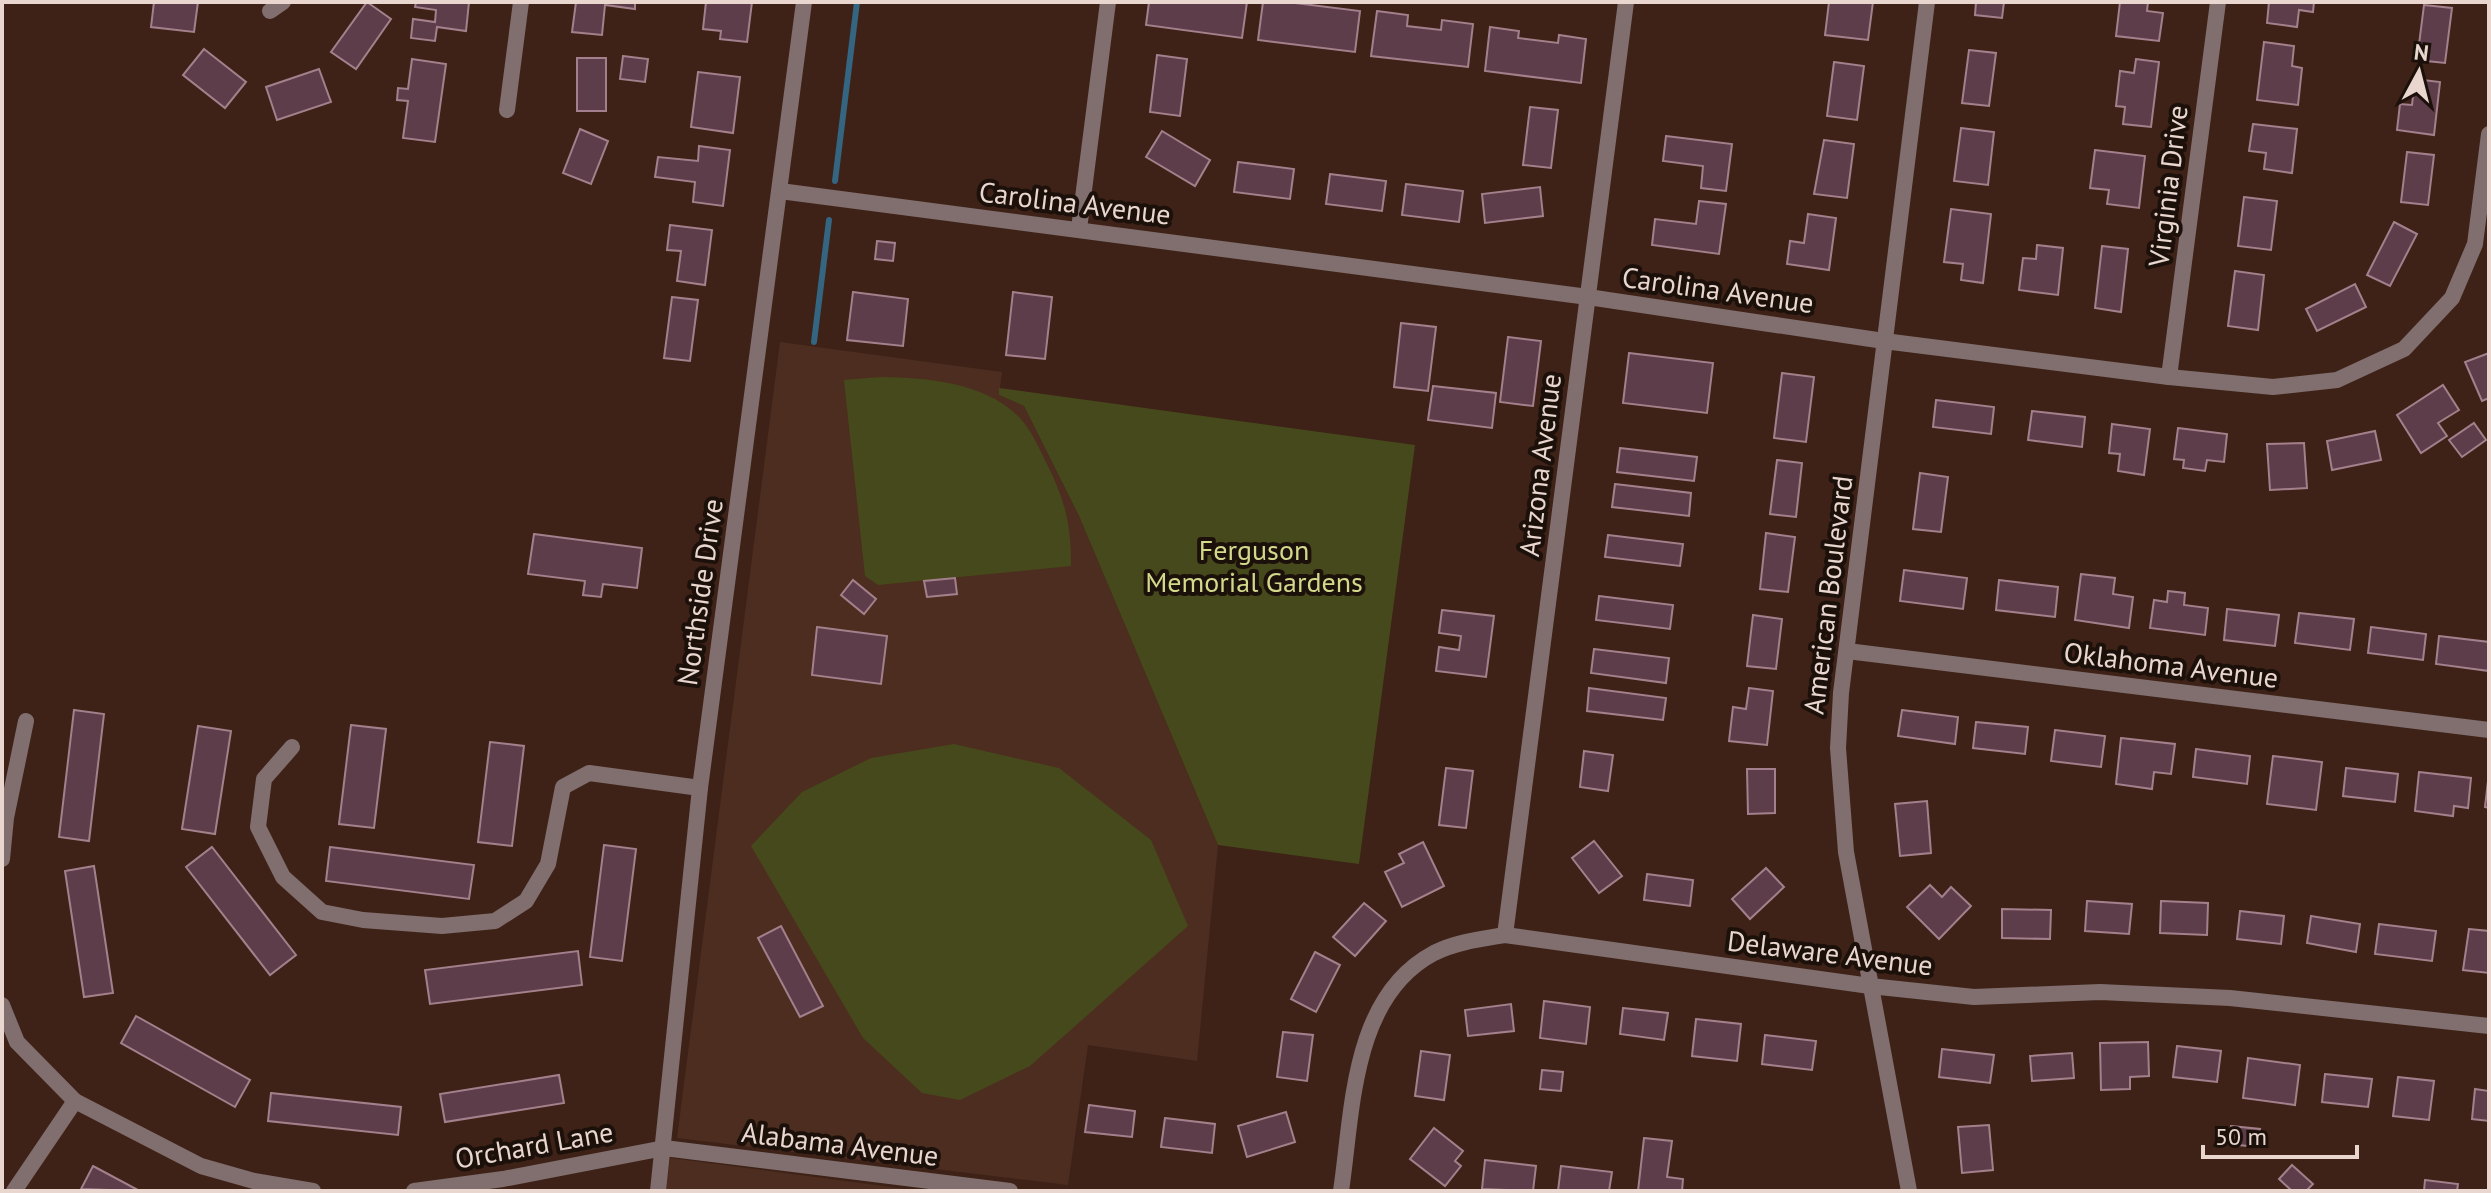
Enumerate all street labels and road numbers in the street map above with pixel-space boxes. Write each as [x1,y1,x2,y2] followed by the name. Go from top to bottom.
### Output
[2139,103,2196,270] street label: Virginia Drive
[977,172,1173,233] street label: Carolina Avenue
[1620,258,1816,321] street label: Carolina Avenue
[1510,372,1569,558] street label: Arizona Avenue
[1795,474,1860,716] street label: American Boulevard
[668,496,731,688] street label: Northside Drive
[2062,633,2280,696] street label: Oklahoma Avenue
[1725,922,1935,983] street label: Delaware Avenue
[452,1112,616,1177] street label: Orchard Lane
[739,1113,941,1174] street label: Alabama Avenue

